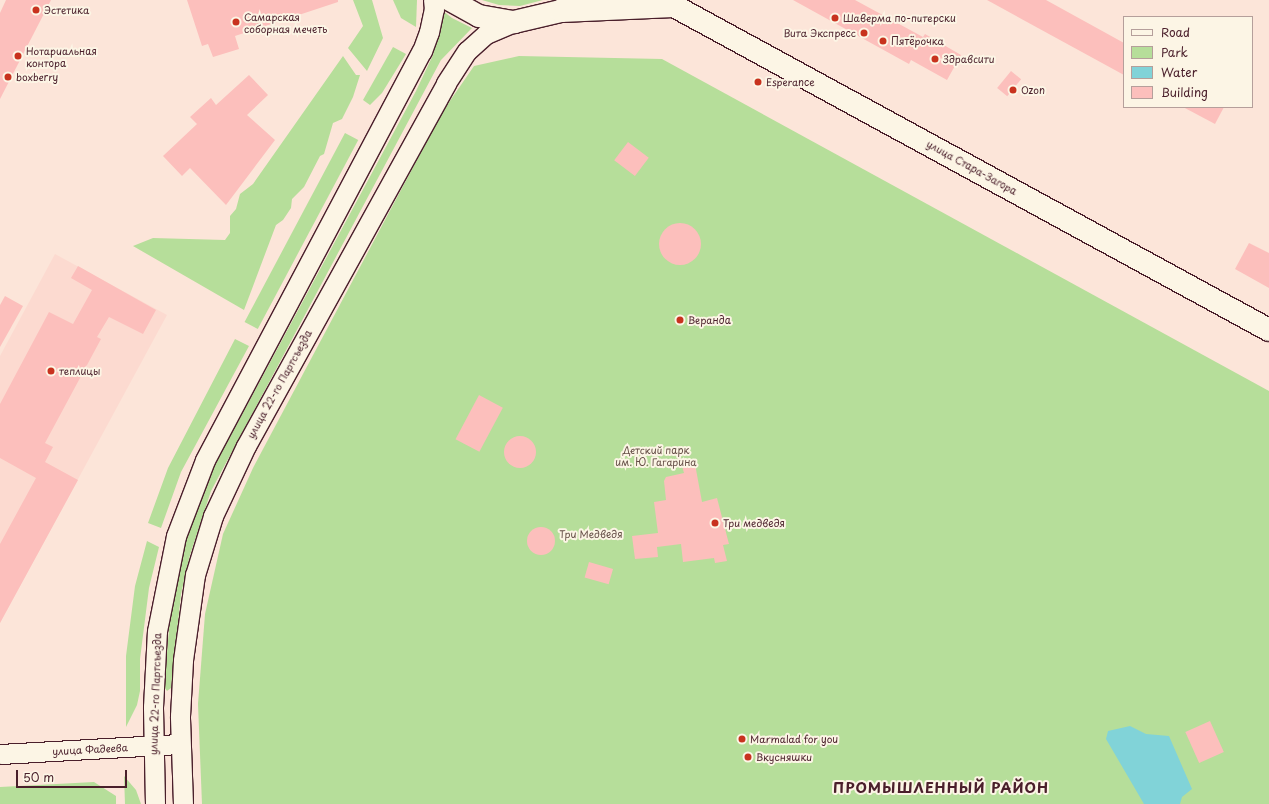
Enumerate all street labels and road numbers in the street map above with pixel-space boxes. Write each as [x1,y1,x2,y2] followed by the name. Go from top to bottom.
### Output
[924,137,1020,197] street label: улица Стара-Загора
[244,327,314,441] street label: улица 22-го Партсъезда
[147,632,163,756] street label: улица 22-го Партсъезда
[52,741,128,757] street label: улица Фадеева

